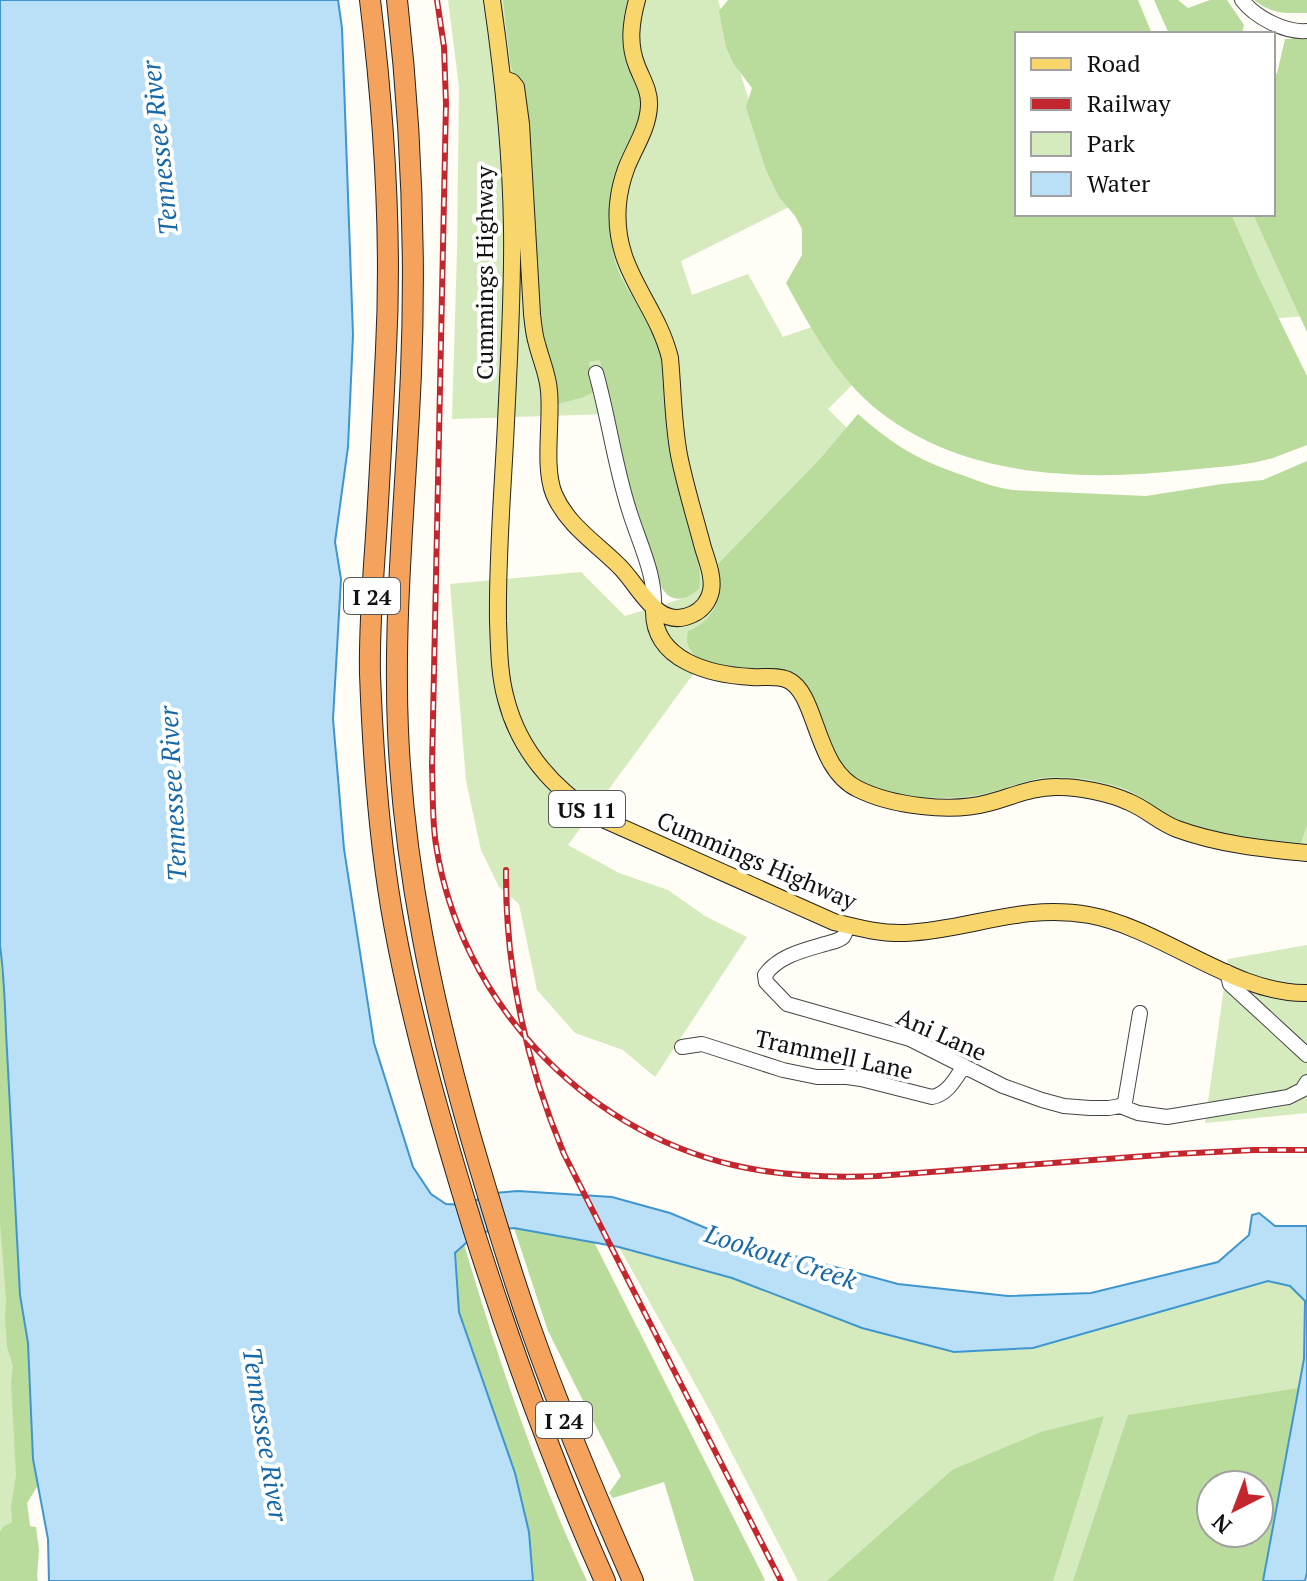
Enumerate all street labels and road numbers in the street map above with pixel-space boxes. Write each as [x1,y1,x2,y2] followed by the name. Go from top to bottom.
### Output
[468,165,500,380] street label: Cummings Highway
[344,578,400,614] road number: I 24
[549,791,625,827] road number: US 11
[652,803,863,917] street label: Cummings Highway
[892,1000,992,1068] street label: Ani Lane
[752,1022,916,1086] street label: Trammell Lane
[536,1402,592,1438] road number: I 24

